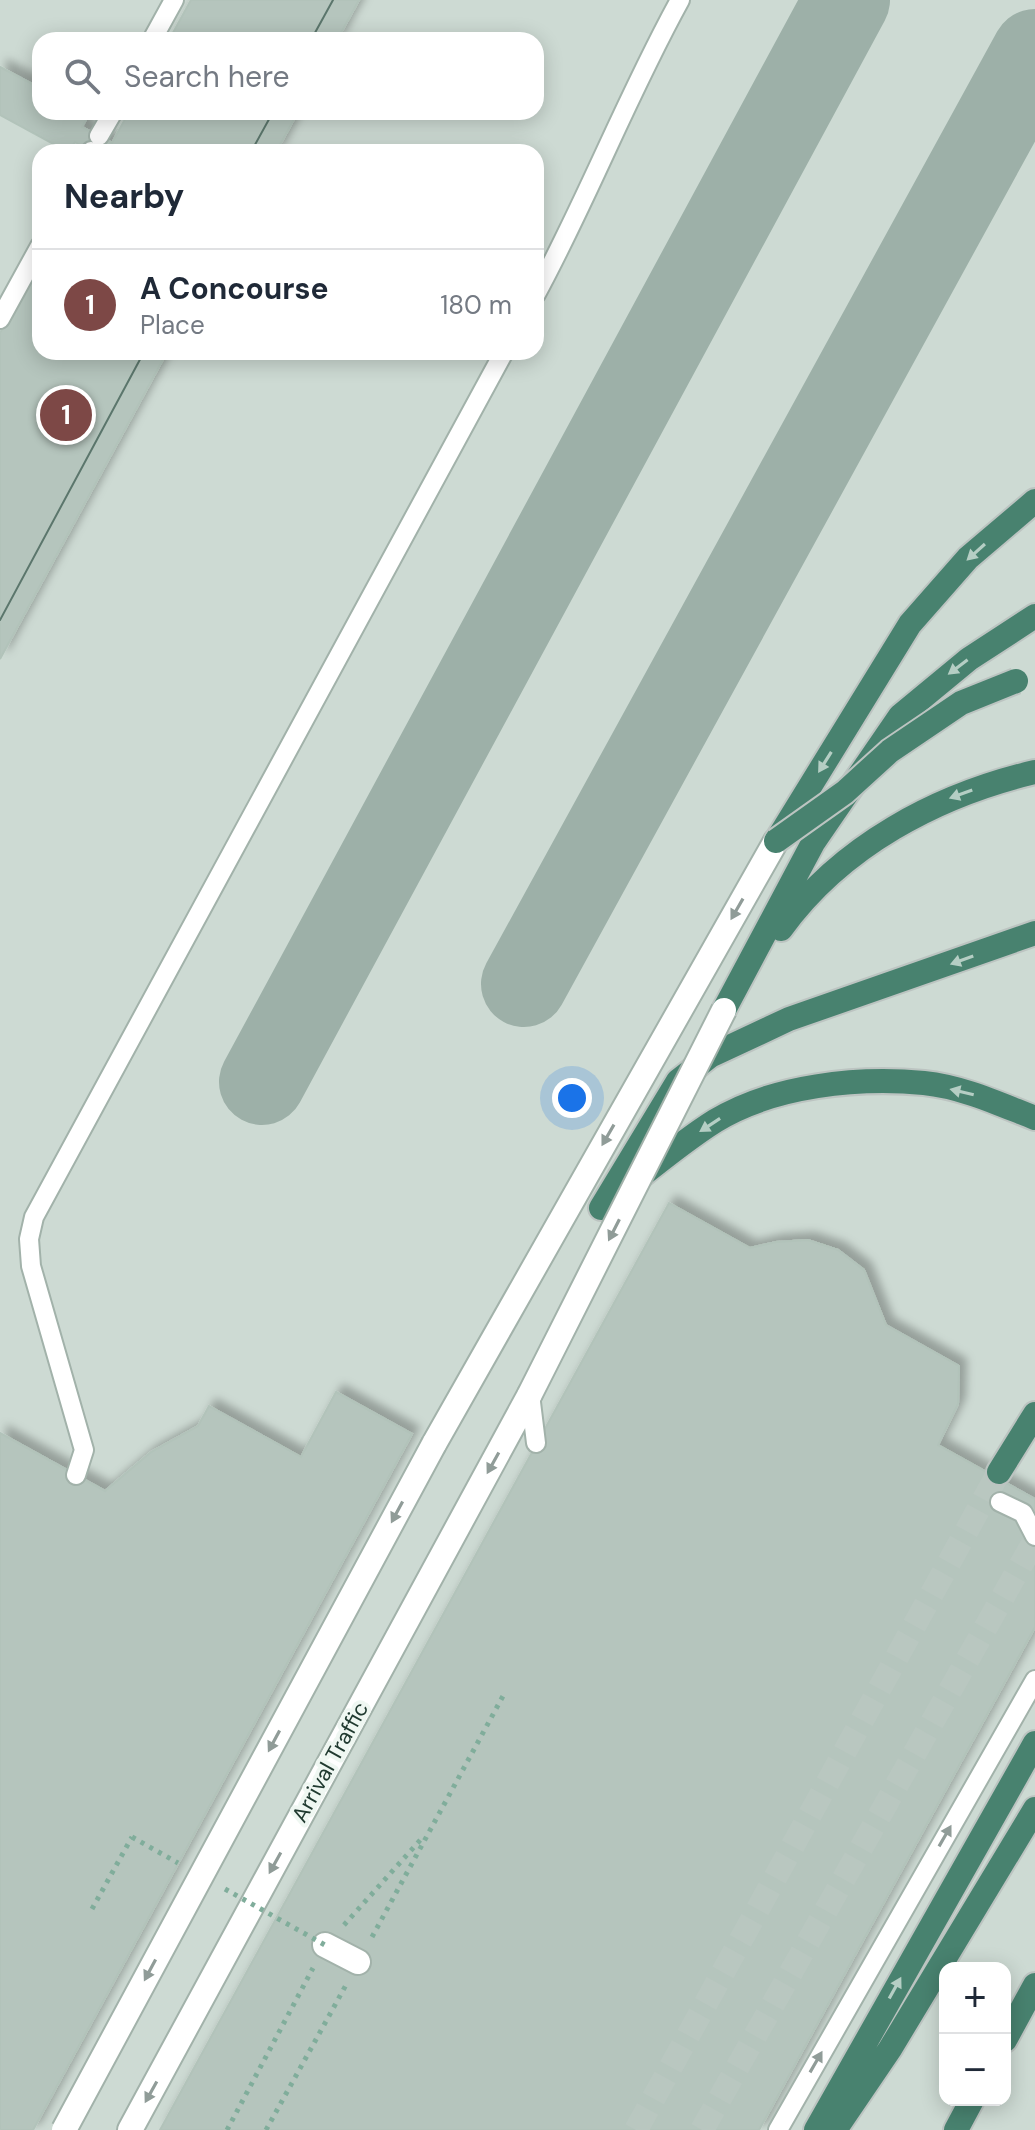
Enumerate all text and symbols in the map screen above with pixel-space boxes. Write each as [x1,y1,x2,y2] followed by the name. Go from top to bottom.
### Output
[32,32,544,120] search box
[60,54,104,98] icon: search
[124,57,290,96] text: Search here
[64,174,184,219] text: Nearby
[140,269,329,308] text: A Concourse
[85,288,95,322] text: 1
[440,288,512,322] text: 180 m
[140,308,205,342] text: Place
[40,385,92,445] pin: 1
[966,543,986,560] one-way arrow
[948,658,969,674] one-way arrow
[818,751,832,773] one-way arrow
[948,789,972,801] one-way arrow
[730,898,744,920] one-way arrow
[950,954,974,966] one-way arrow
[552,1078,592,1118] your location
[949,1085,974,1098] one-way arrow
[700,1118,721,1133] one-way arrow
[601,1124,615,1146] one-way arrow
[607,1218,620,1241] one-way arrow
[486,1451,499,1474] one-way arrow
[391,1501,404,1524] one-way arrow
[285,1697,375,1827] street label: Arrival Traffic
[267,1730,281,1752] one-way arrow
[938,1825,952,1847] one-way arrow
[268,1852,282,1875] one-way arrow
[144,1959,158,1981] one-way arrow
[939,1962,1011,2106] map controls
[939,1962,1011,2034] button: +
[888,1977,902,2000] one-way arrow
[939,2034,1011,2106] button: −
[809,2051,823,2073] one-way arrow
[144,2080,157,2103] one-way arrow

